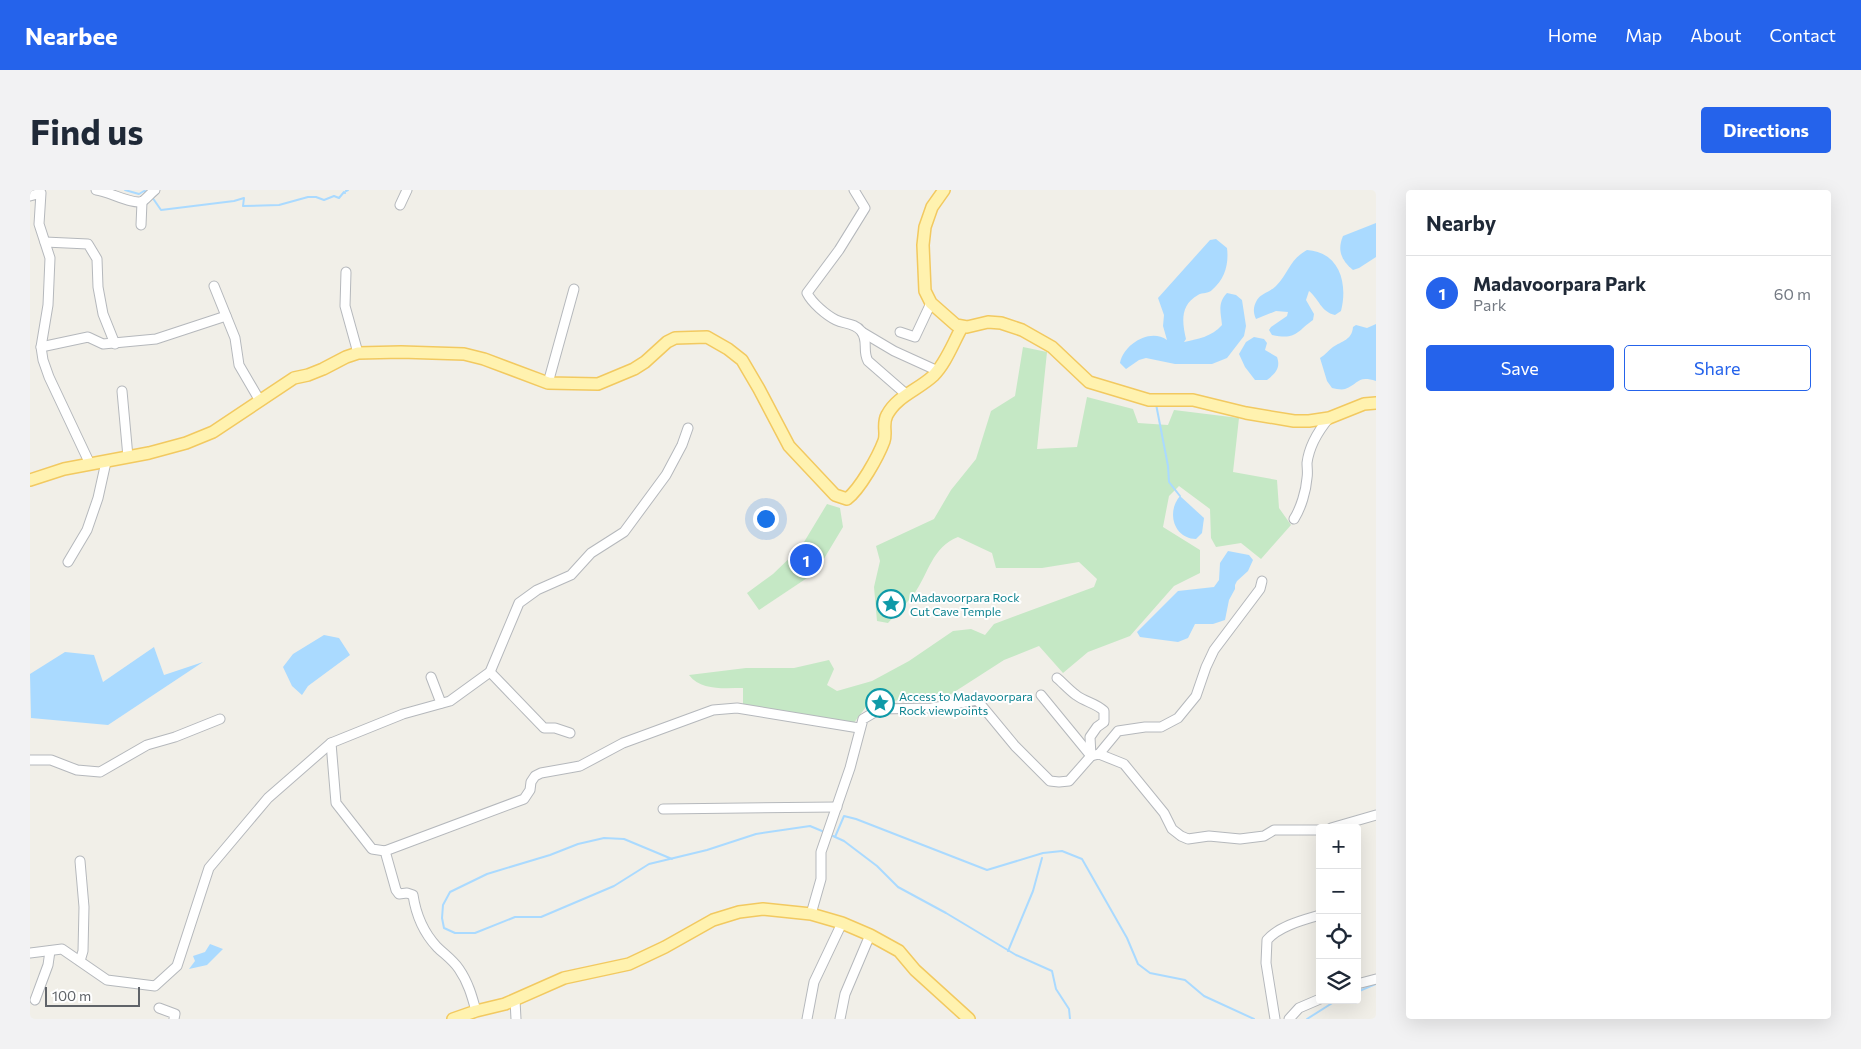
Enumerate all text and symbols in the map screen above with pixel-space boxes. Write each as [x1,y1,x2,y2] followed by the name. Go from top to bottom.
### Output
[25,21,118,50] text: Nearbee
[1548,24,1597,46] text: Home
[1625,24,1662,46] text: Map
[1690,24,1742,46] text: About
[1770,24,1836,46] text: Contact
[1701,107,1831,153] button: Directions
[30,109,144,152] text: Find us
[1426,210,1496,235] text: Nearby
[1473,272,1646,295] text: Madavoorpara Park
[1438,284,1446,303] text: 1
[1774,284,1811,303] text: 60 m
[1473,295,1506,314] text: Park
[1426,345,1614,391] button: Save
[1624,345,1811,391] button: Share
[753,506,779,532] your location
[790,541,822,579] pin: 1
[876,589,906,619] place icon: Madavoorpara Rock Cut Cave Temple
[910,590,1020,618] place label: Madavoorpara Rock Cut Cave Temple
[865,688,895,718] place icon: Access to Madavoorpara Rock viewpoints
[899,689,1033,717] place label: Access to Madavoorpara Rock viewpoints
[1316,824,1361,1004] map controls
[1316,824,1361,869] button: +
[1316,869,1361,914] button: −
[1316,914,1361,959] button: locate
[1316,959,1361,1004] button: layers
[45,984,140,1007] scale bar
[52,987,91,1004] text: 100 m

